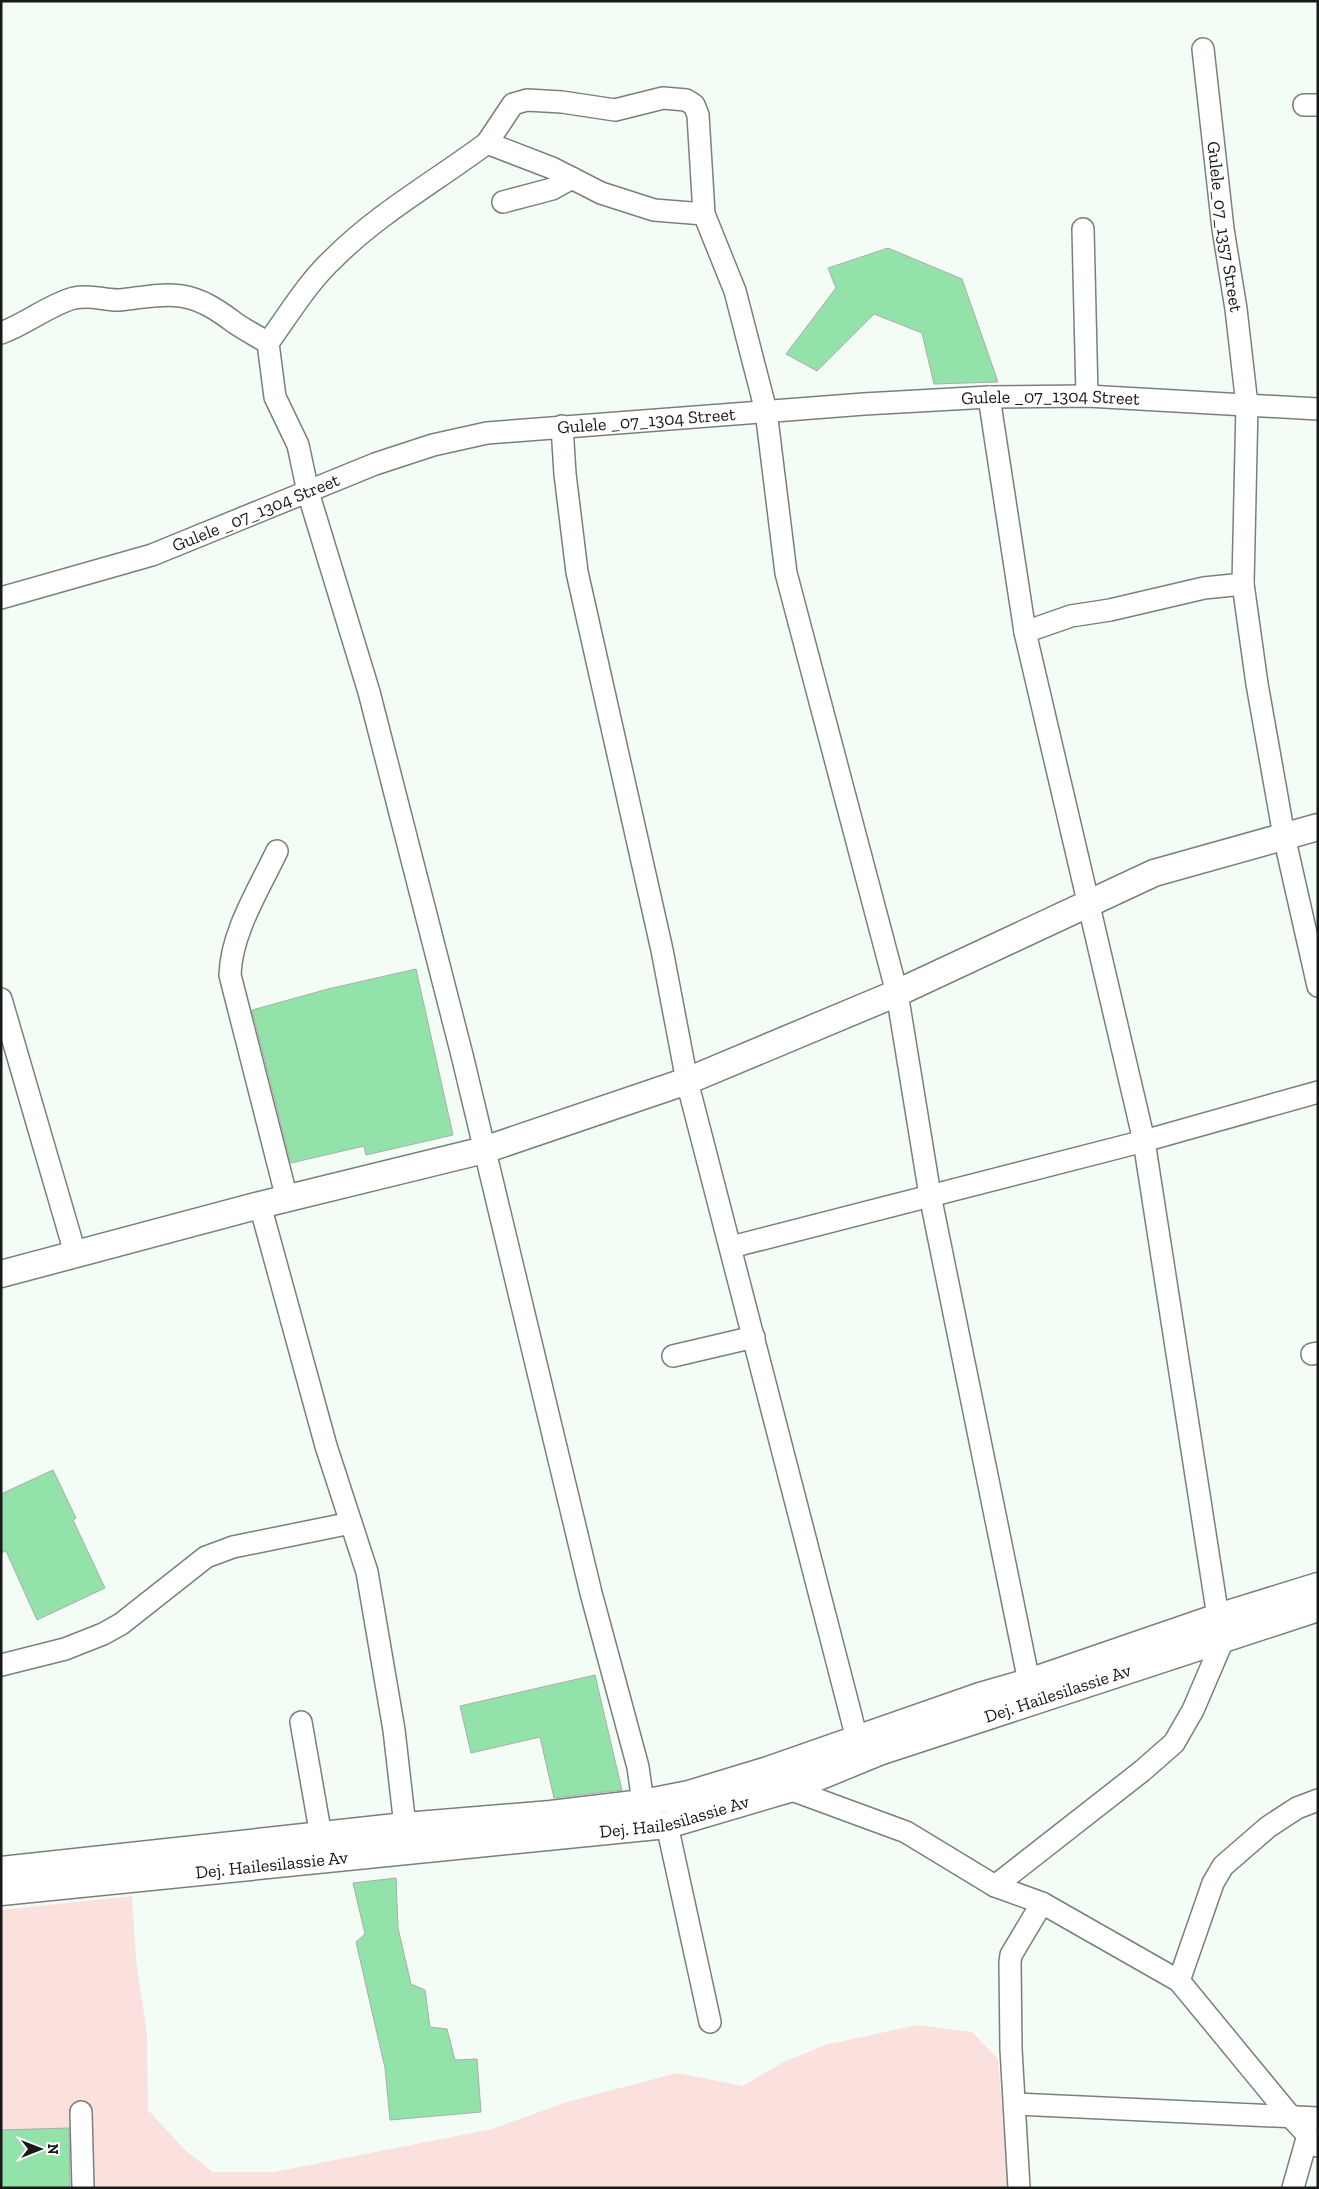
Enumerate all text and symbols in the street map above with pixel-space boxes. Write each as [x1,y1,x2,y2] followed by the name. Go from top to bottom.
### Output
[1202,140,1247,314] street label: Gulele_07_1357 Street
[961,385,1141,410] street label: Gulele _07_1304 Street
[556,403,737,439] street label: Gulele _07_1304 Street
[169,469,343,557] street label: Gulele _07_1304 Street
[981,1659,1134,1728] street label: Dej. Hailesilassie Av
[598,1790,752,1843] street label: Dej. Hailesilassie Av
[194,1846,349,1883] street label: Dej. Hailesilassie Av
[15,2124,65,2174] north arrow
[44,2144,61,2155] text: N

